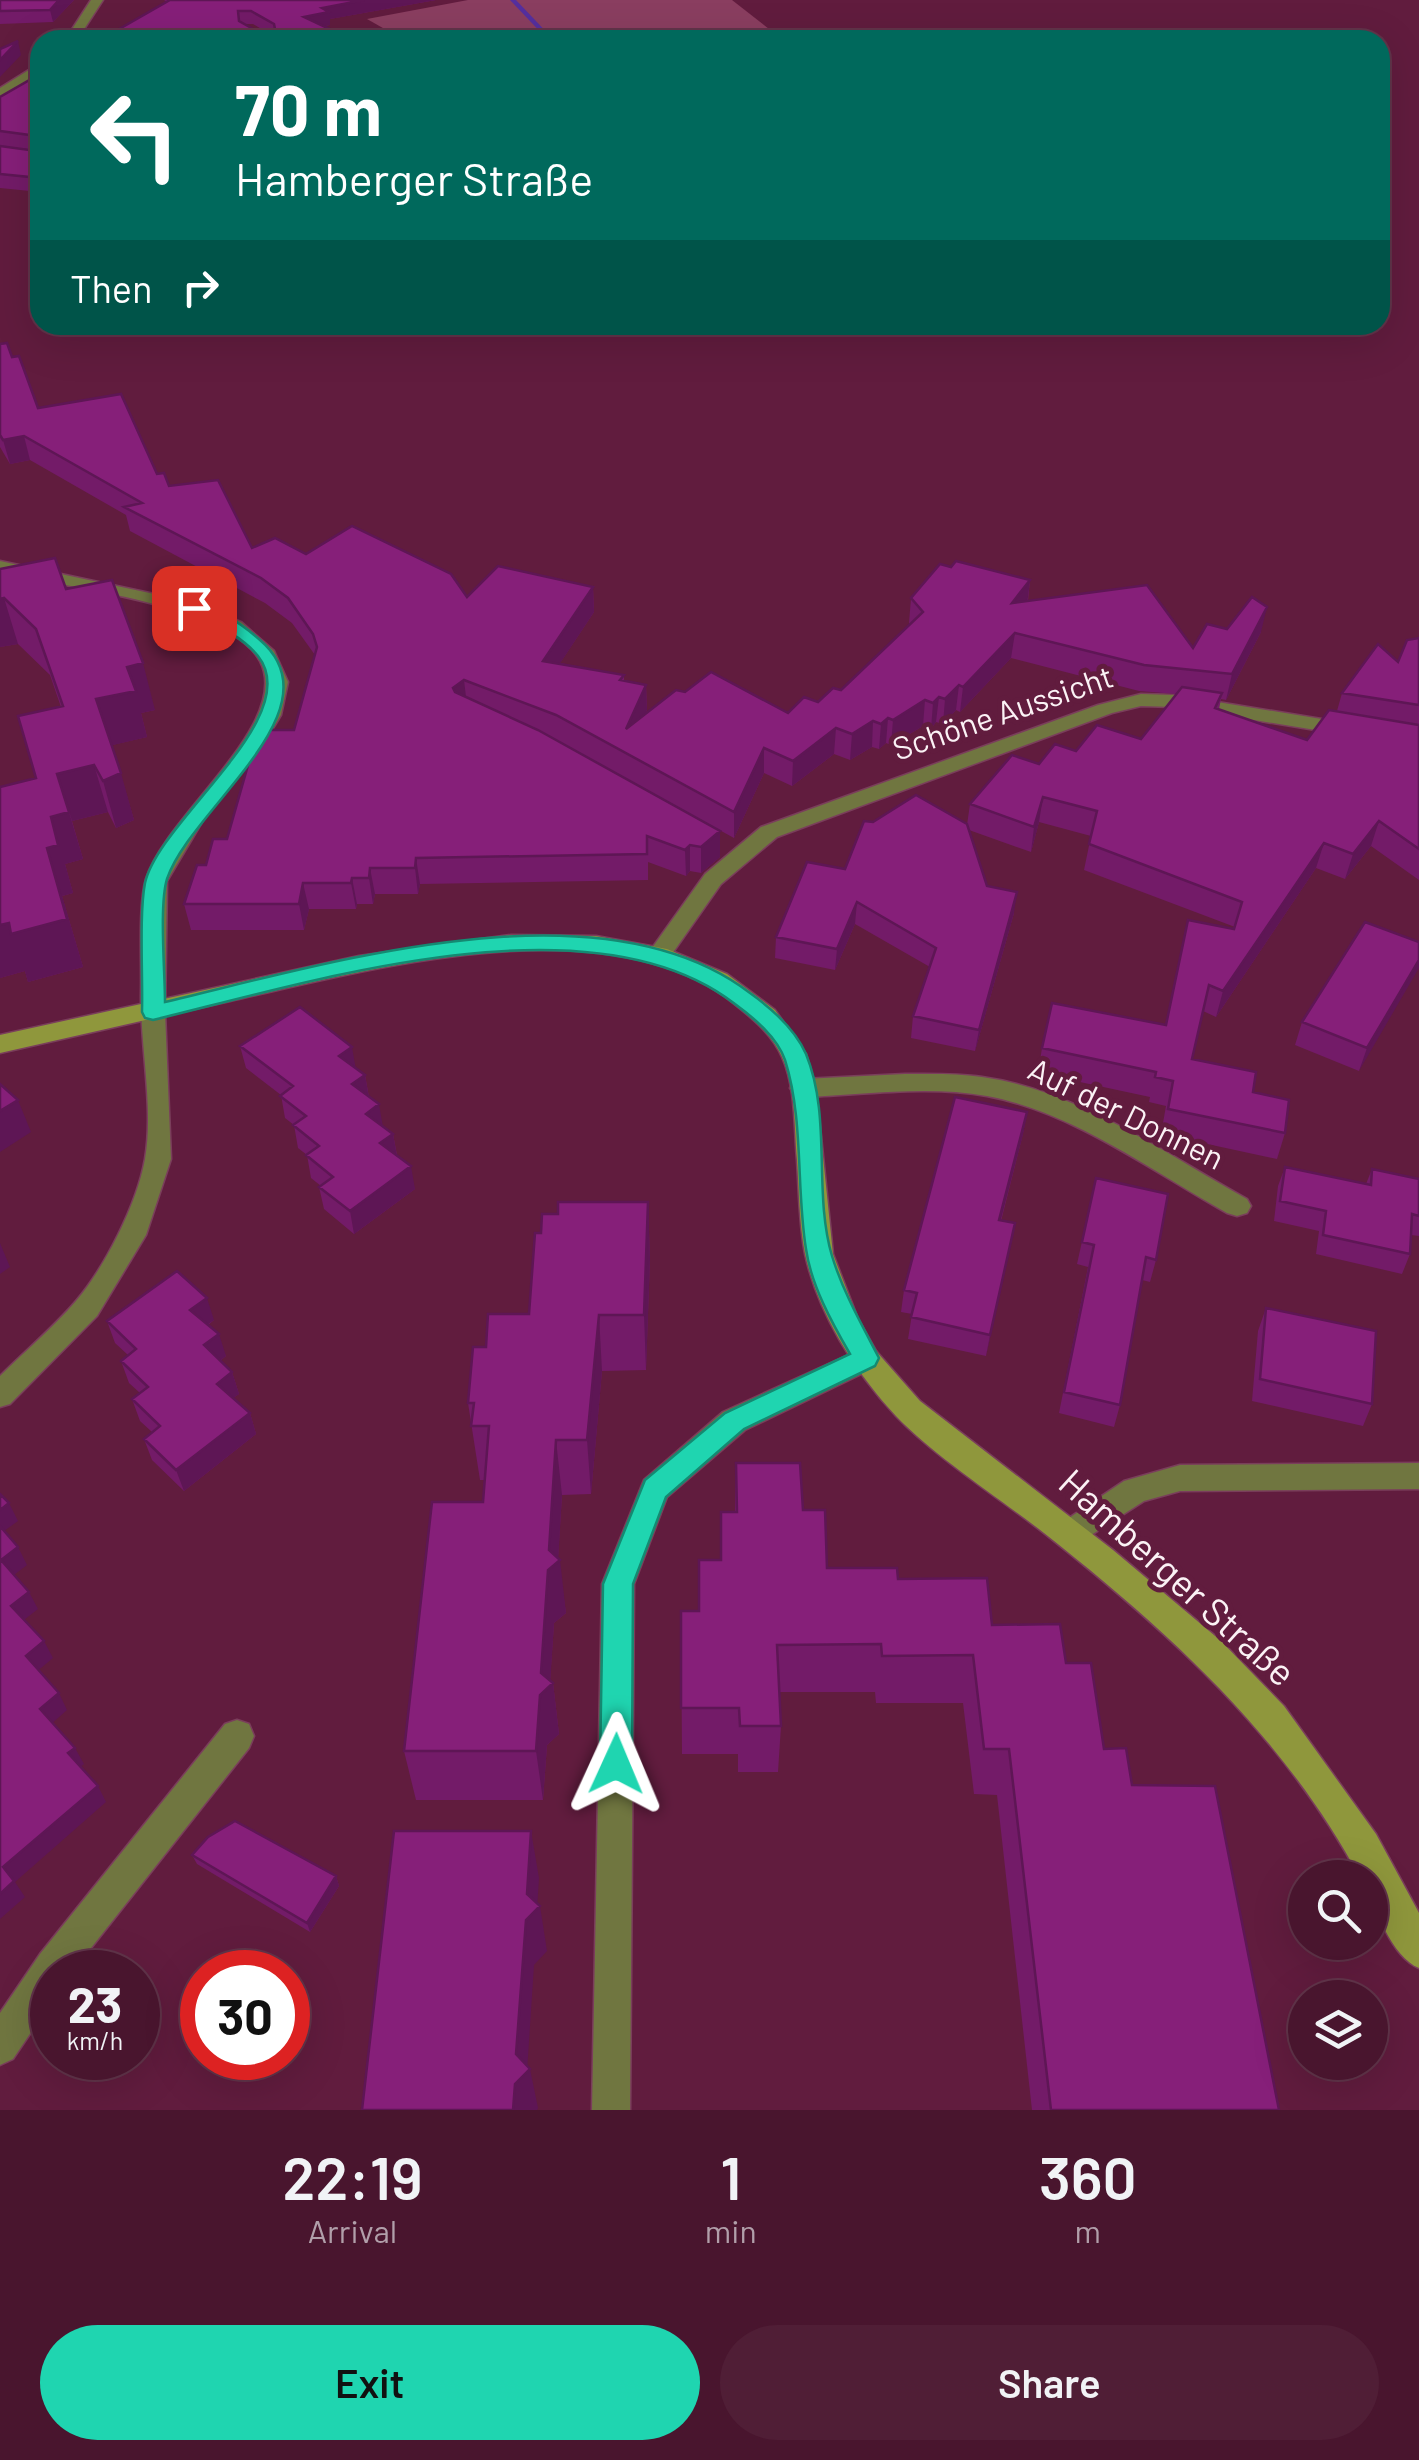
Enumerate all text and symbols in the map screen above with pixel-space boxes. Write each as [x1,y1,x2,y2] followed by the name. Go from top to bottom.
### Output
[235,66,382,150] text: 70 m
[70,70,200,200] icon: left
[235,151,593,205] text: Hamberger Straße
[173,260,228,315] icon: right
[70,265,153,311] text: Then
[152,566,237,651] pin
[167,581,222,636] icon: arrive
[887,656,1118,767] street label: Schöne Aussicht
[1023,1048,1231,1176] street label: Auf der Donnen
[1051,1458,1306,1695] street label: Hamberger Straße
[564,1712,668,1816] position arrow
[1288,1860,1388,2080] map controls
[1288,1860,1388,1960] button: search
[180,1950,310,2080] speed limit sign: 30
[68,1973,122,2033] text: 23
[1288,1980,1388,2080] button: layers
[67,2025,123,2055] text: km/h
[282,2140,423,2212] text: 22:19
[720,2140,741,2212] text: 1
[1039,2140,1137,2212] text: 360
[308,2211,397,2249] text: Arrival
[705,2211,757,2249] text: min
[1075,2211,1101,2249] text: m
[40,2325,700,2440] button: Exit
[720,2325,1379,2440] button: Share

